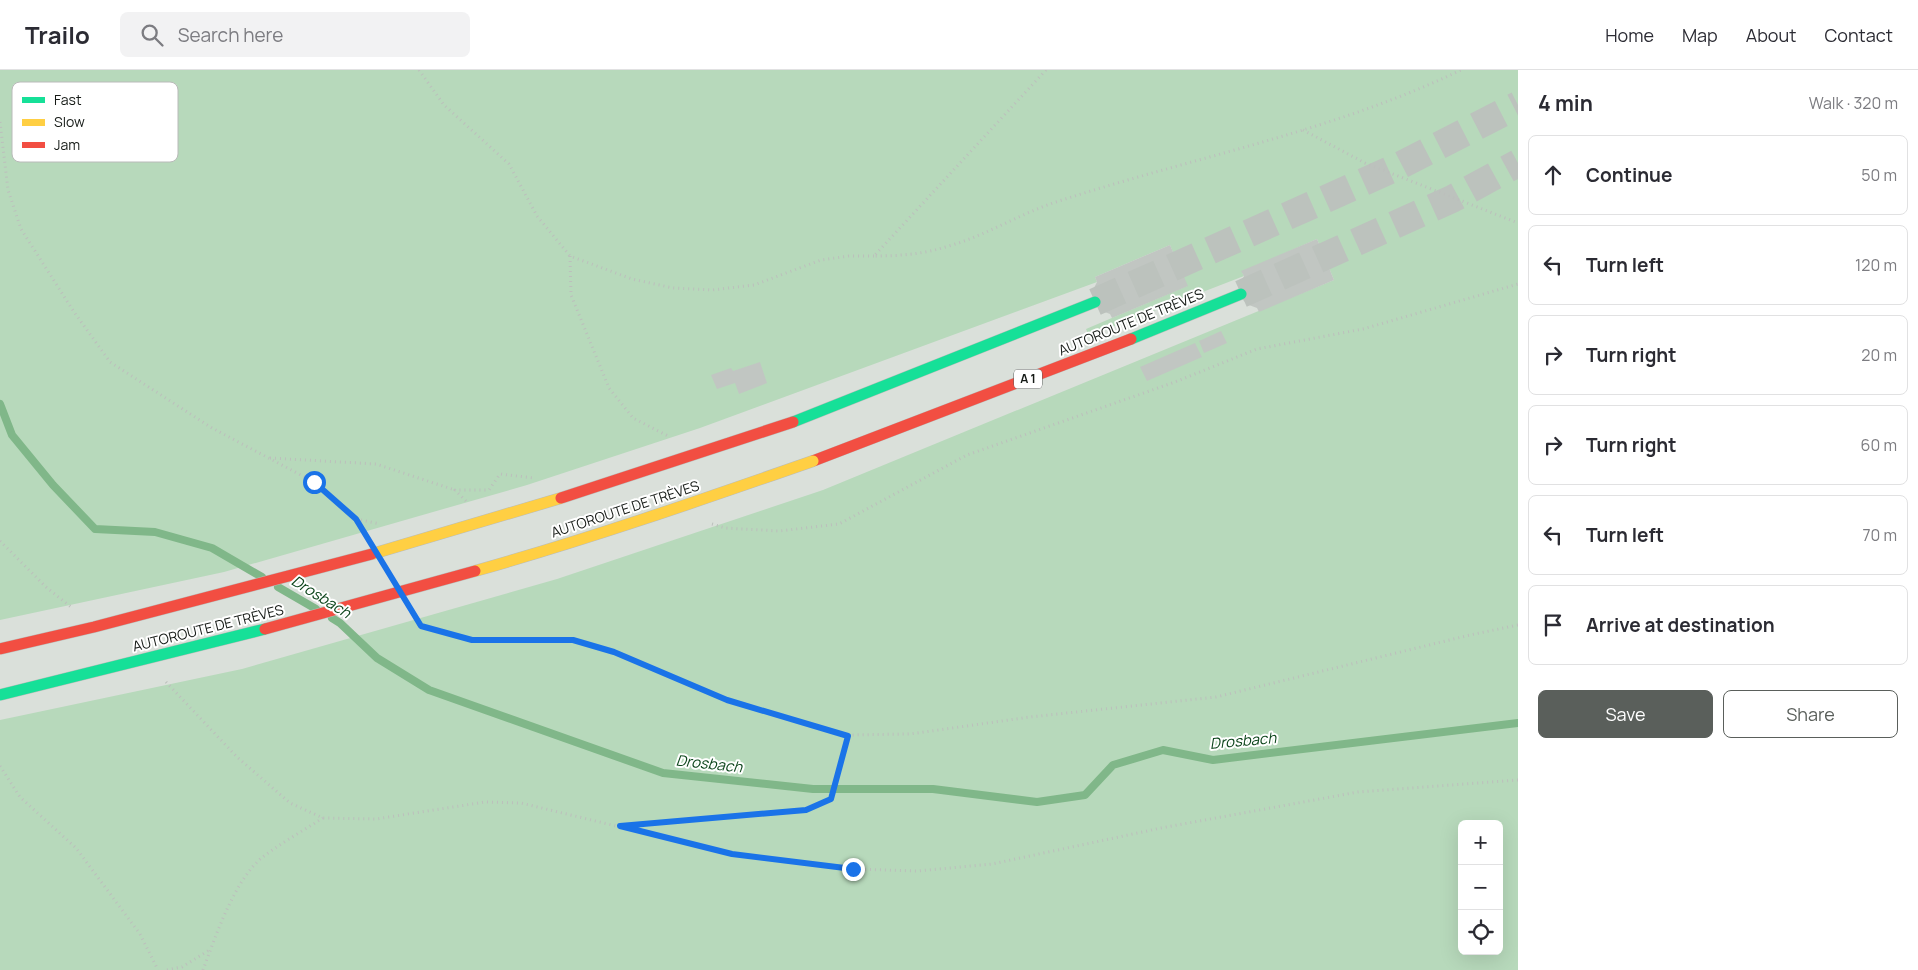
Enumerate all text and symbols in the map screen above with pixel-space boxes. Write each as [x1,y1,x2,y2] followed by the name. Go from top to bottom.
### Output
[120,12,470,57] search box
[25,18,90,51] text: Trailo
[138,21,166,49] icon: search
[178,22,283,48] text: Search here
[1605,23,1654,47] text: Home
[1682,23,1718,47] text: Map
[1746,23,1796,47] text: About
[1824,23,1893,47] text: Contact
[12,82,178,162] legend
[1538,89,1593,117] text: 4 min
[54,90,82,109] text: Fast
[1809,92,1898,114] text: Walk · 320 m
[54,112,85,131] text: Slow
[54,135,80,154] text: Jam
[1539,161,1567,189] icon: ahead
[1586,162,1672,188] text: Continue
[1861,164,1897,186] text: 50 m
[1539,251,1567,279] icon: left
[1586,252,1664,278] text: Turn left
[1855,254,1897,276] text: 120 m
[1055,284,1206,359] street label: AUTOROUTE DE TRÈVES
[1539,341,1567,369] icon: right
[1586,342,1676,368] text: Turn right
[1861,344,1897,366] text: 20 m
[1014,370,1042,388] road number: A 1
[1539,431,1567,459] icon: right
[1586,432,1676,458] text: Turn right
[1861,434,1897,456] text: 60 m
[303,471,326,494] route start
[548,475,702,541] street label: AUTOROUTE DE TRÈVES
[1539,521,1567,549] icon: left
[1586,522,1664,548] text: Turn left
[1862,524,1897,546] text: 70 m
[288,570,356,624] water label: Drosbach
[130,599,286,655] street label: AUTOROUTE DE TRÈVES
[1539,611,1567,639] icon: arrive
[1586,612,1775,638] text: Arrive at destination
[1538,690,1713,738] button: Save
[1723,690,1898,738] button: Share
[1209,727,1278,754] water label: Drosbach
[675,750,744,778] water label: Drosbach
[1458,820,1503,955] map controls
[1458,820,1503,865] button: +
[842,858,865,881] route end
[1458,865,1503,910] button: −
[1458,910,1503,955] button: locate

